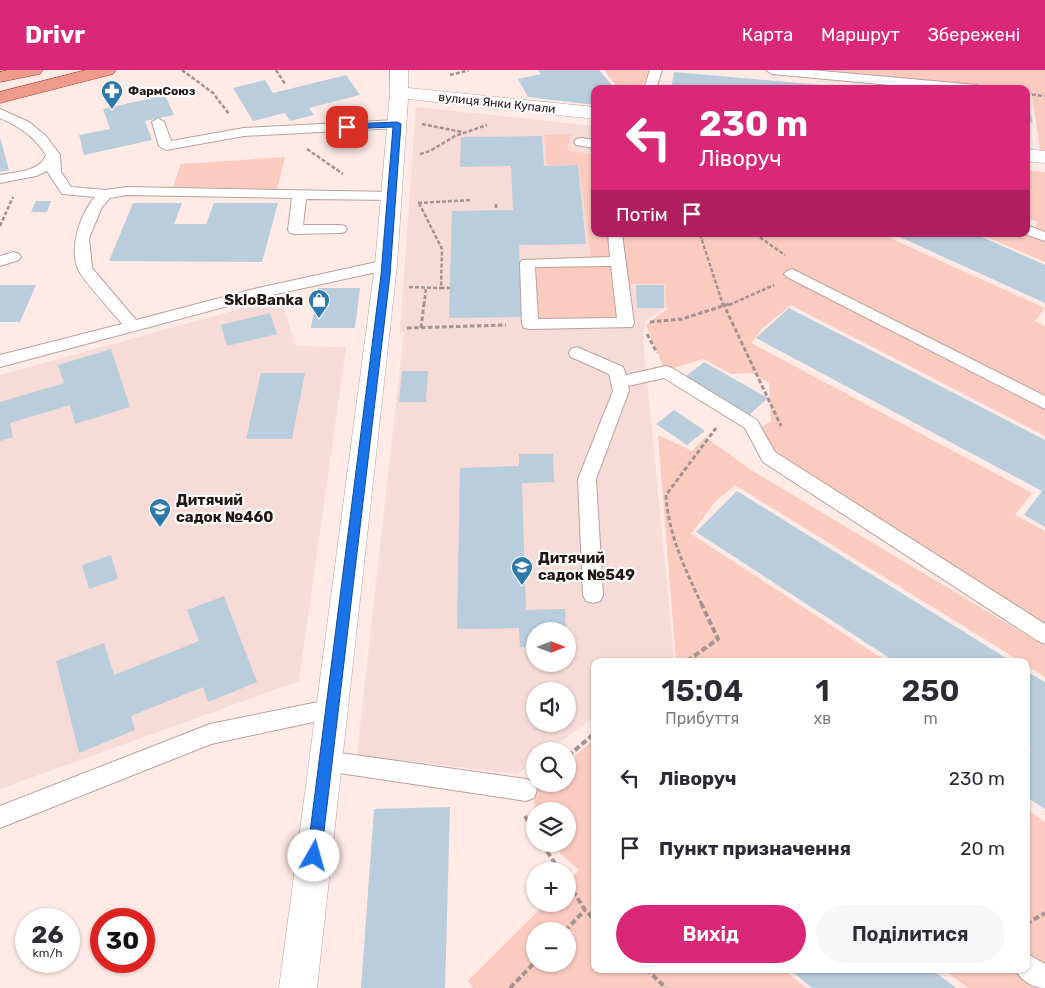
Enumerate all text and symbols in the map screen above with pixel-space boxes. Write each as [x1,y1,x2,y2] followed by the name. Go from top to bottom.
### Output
[25,21,85,49] text: Drivr
[742,24,793,46] text: Карта
[821,24,900,46] text: Маршрут
[928,24,1020,46] text: Збережені
[100,79,124,110] pharmacy icon: ФармСоюз
[128,84,196,98] place label: ФармСоюз
[438,90,556,116] street label: вулиця Янки Купали
[699,103,808,145] text: 230 m
[616,105,681,170] icon: left
[326,106,368,148] pin
[333,113,361,141] icon: arrive
[699,145,782,172] text: Ліворуч
[678,200,706,228] icon: arrive
[616,203,668,226] text: Потім
[307,288,331,319] shop icon: SkloBanka
[224,291,303,309] place label: SkloBanka
[176,491,274,526] place label: Дитячий садок №460
[148,497,172,528] school or university icon: Дитячий садок №460
[538,549,635,584] place label: Дитячий садок №549
[510,555,534,586] school or university icon: Дитячий садок №549
[526,622,576,672] north arrow
[526,622,576,972] map controls
[661,673,743,709] text: 15:04
[815,673,830,709] text: 1
[902,673,960,709] text: 250
[526,682,576,732] button: sound
[665,709,739,728] text: Прибуття
[814,709,831,728] text: хв
[923,709,938,728] text: m
[526,742,576,792] button: search
[616,764,644,792] icon: left
[659,767,736,790] text: Ліворуч
[949,767,1005,790] text: 230 m
[526,802,576,852] button: layers
[287,829,339,881] position arrow
[616,834,644,862] icon: arrive
[659,837,851,860] text: Пункт призначення
[960,837,1005,860] text: 20 m
[526,862,576,912] button: +
[616,905,806,963] button: Вихід
[816,905,1005,963] button: Поділитися
[90,908,155,973] speed limit sign: 30
[31,920,64,949] text: 26
[526,922,576,972] button: −
[33,946,62,960] text: km/h

